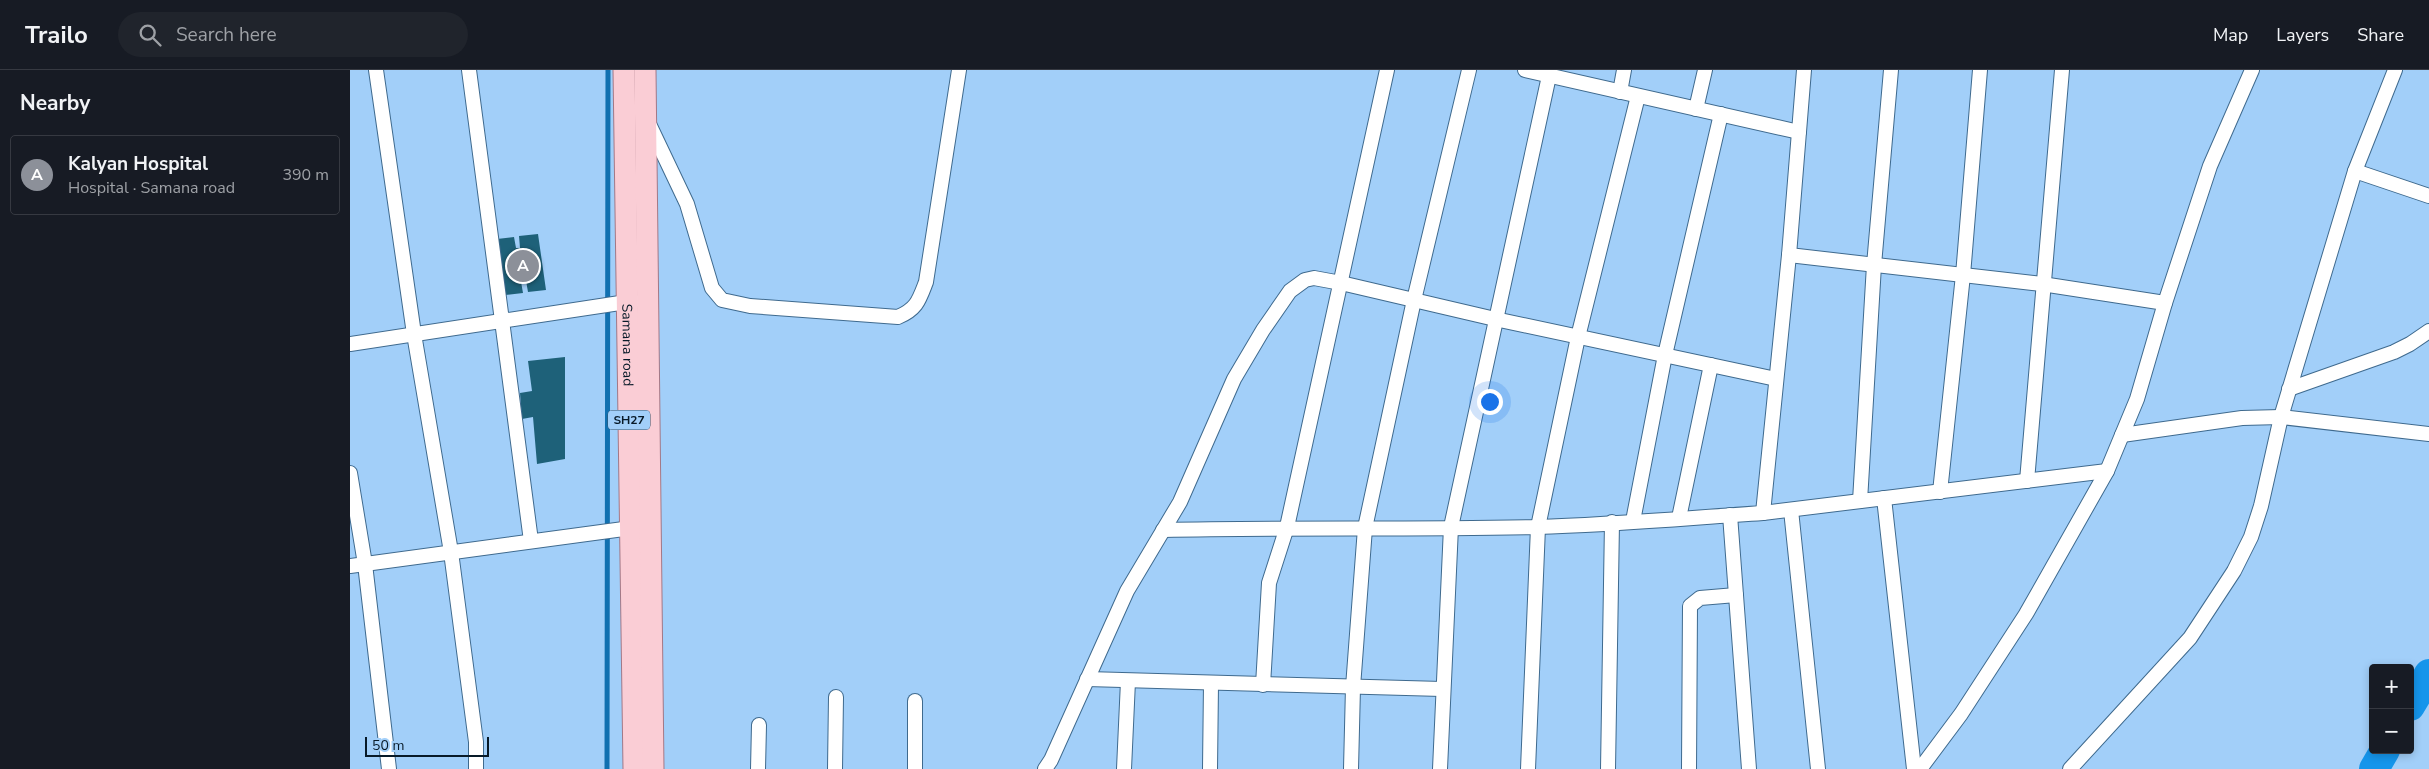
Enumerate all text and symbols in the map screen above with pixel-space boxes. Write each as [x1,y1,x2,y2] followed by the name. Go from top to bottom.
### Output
[118,12,468,57] search box
[25,19,88,51] text: Trailo
[136,21,164,49] icon: search
[176,22,277,48] text: Search here
[2213,23,2248,47] text: Map
[2276,23,2329,47] text: Layers
[2357,23,2404,47] text: Share
[20,89,90,117] text: Nearby
[68,151,208,177] text: Kalyan Hospital
[31,164,43,186] text: A
[282,164,329,186] text: 390 m
[68,177,235,199] text: Hospital · Samana road
[507,247,539,285] pin: A
[617,303,638,386] street label: Samana road
[1477,389,1503,415] your location
[608,410,650,430] road number: SH27
[2369,664,2414,754] map controls
[2369,664,2414,709] button: +
[2369,709,2414,754] button: −
[365,734,489,757] scale bar
[372,736,404,755] text: 50 m

